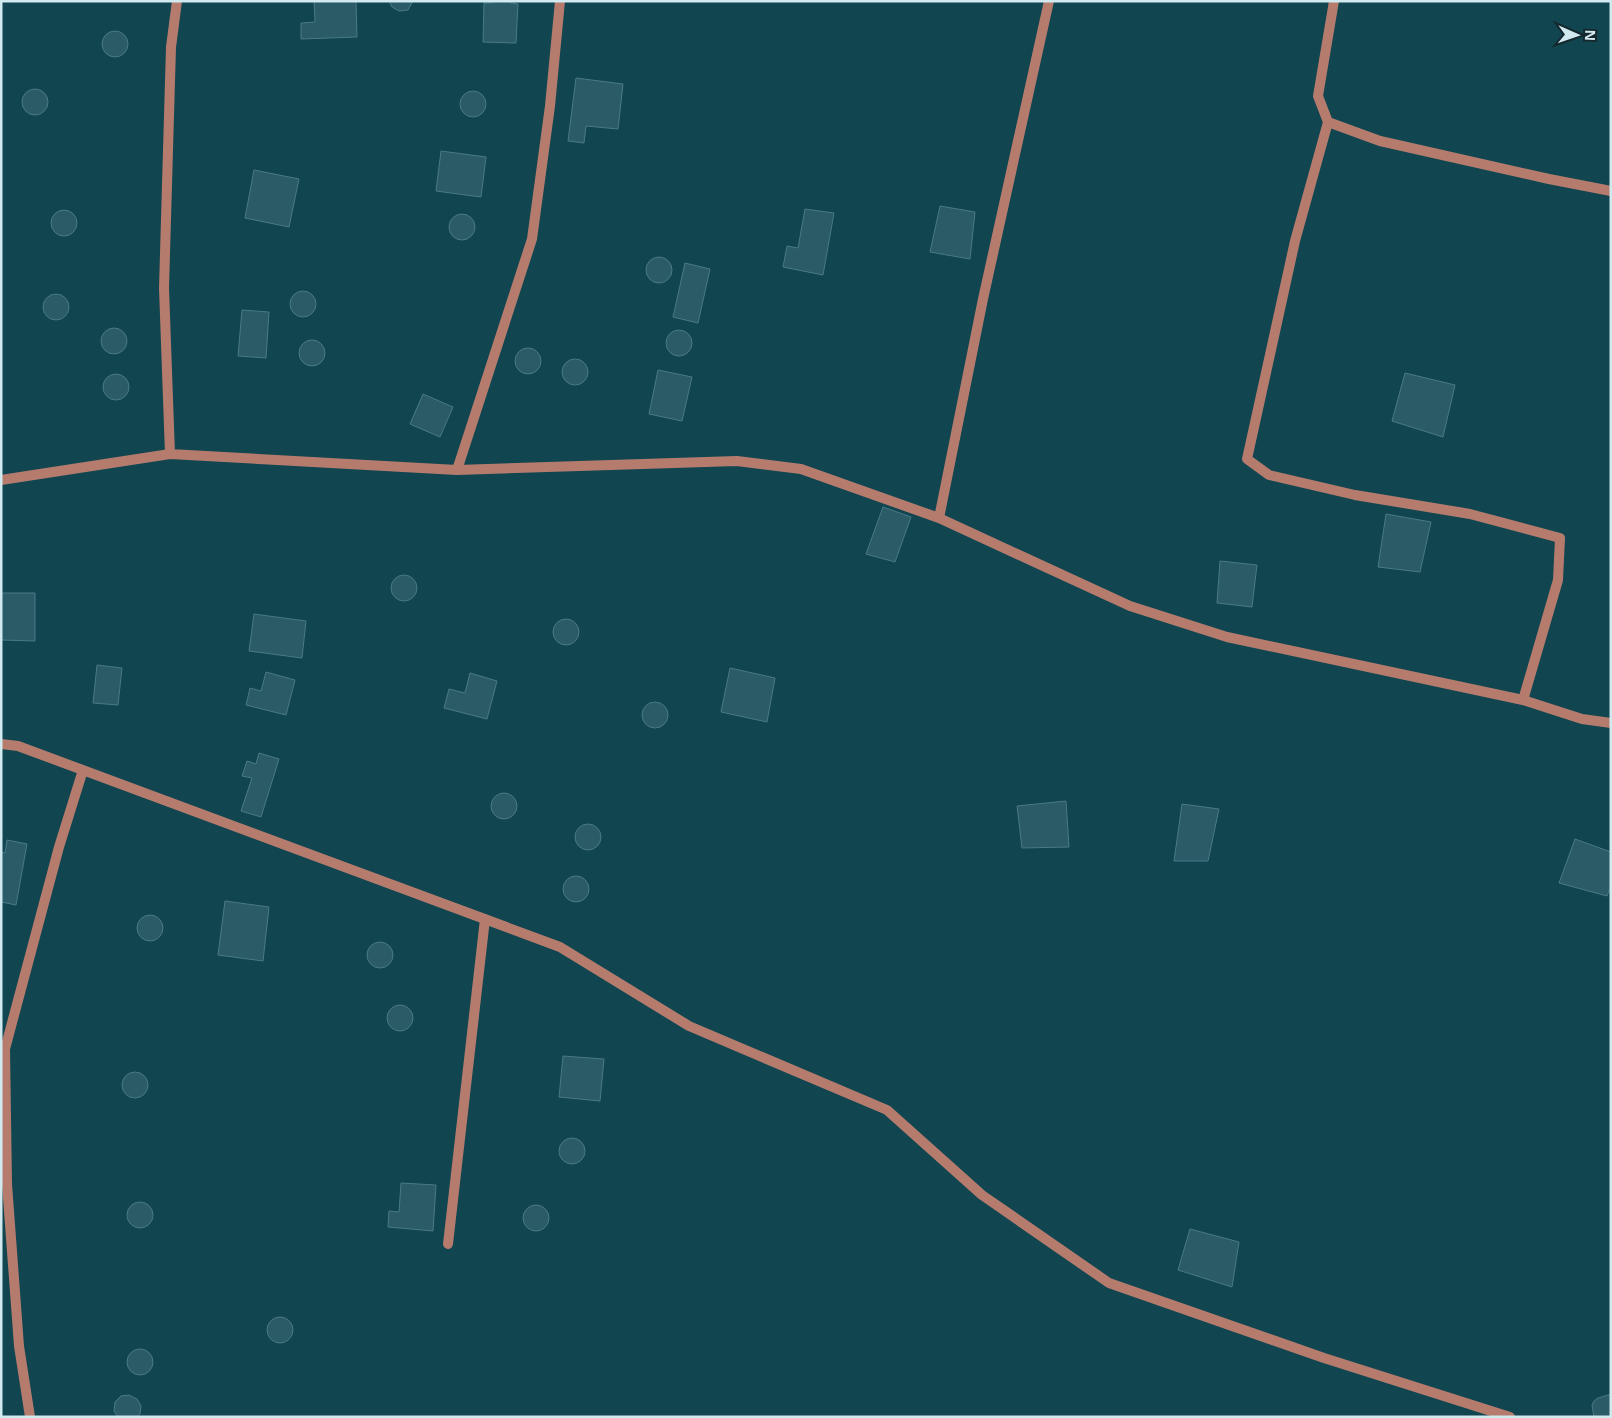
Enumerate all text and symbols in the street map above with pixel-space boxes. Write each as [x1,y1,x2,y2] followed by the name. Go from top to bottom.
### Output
[1552,10,1602,60] north arrow
[1581,29,1600,41] text: N

